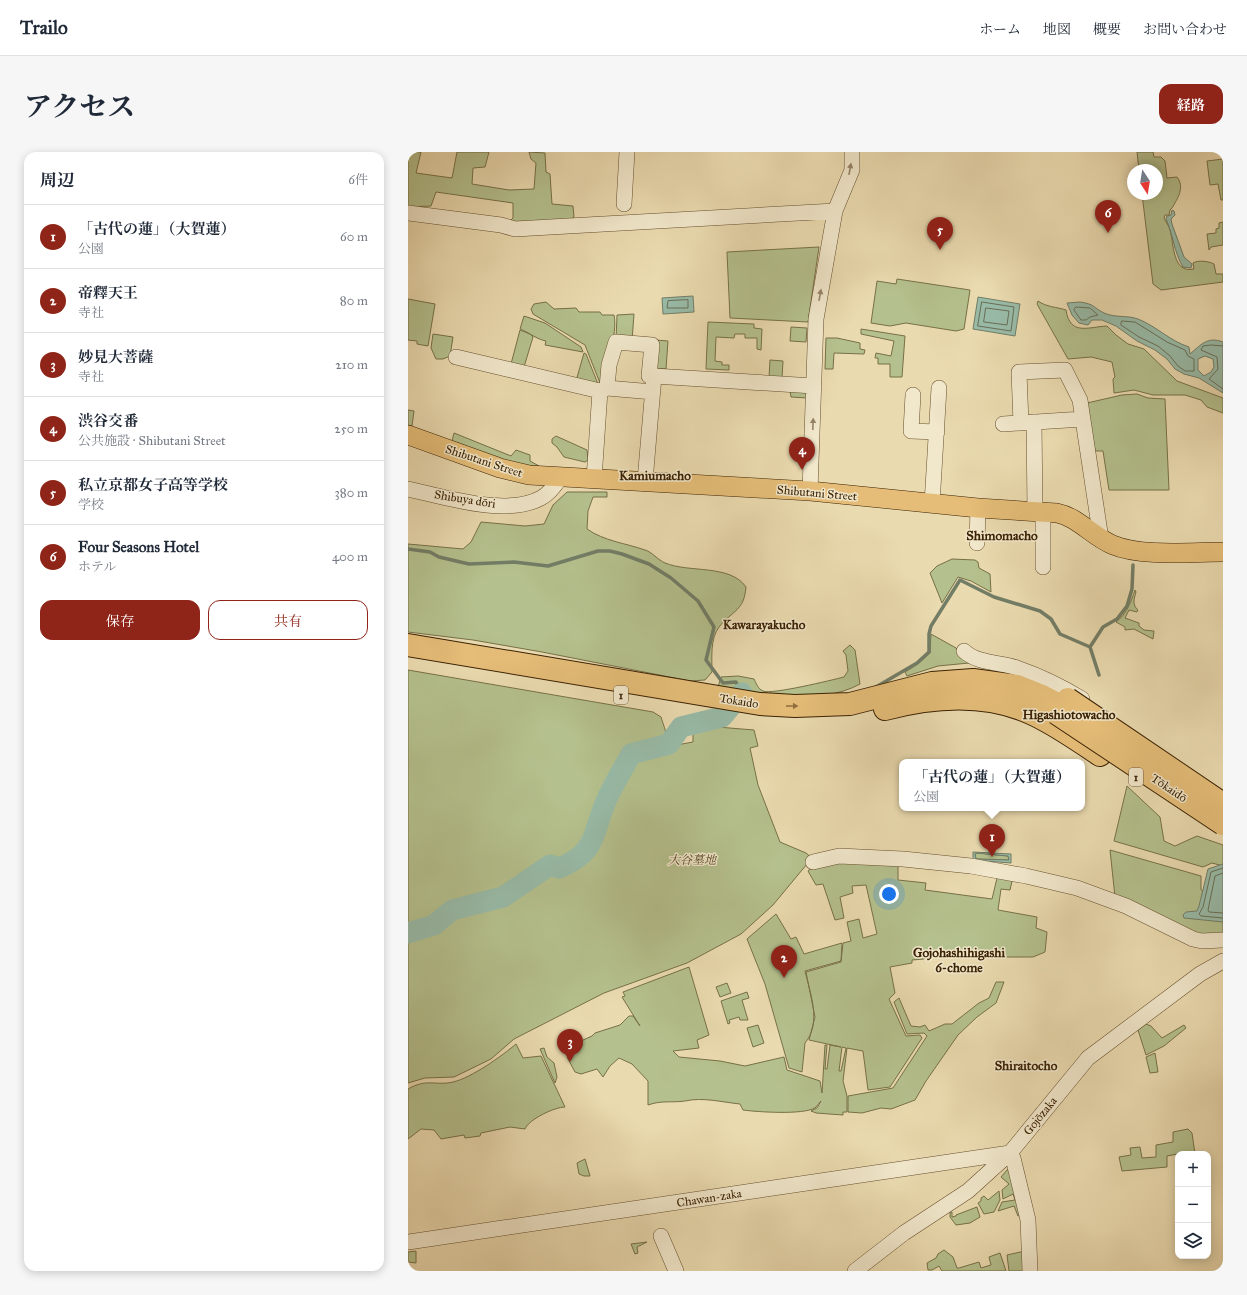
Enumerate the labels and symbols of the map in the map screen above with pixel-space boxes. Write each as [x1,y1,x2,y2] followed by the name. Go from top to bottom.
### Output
[848,163,854,175] one-way arrow
[1127,164,1163,200] north arrow
[1095,200,1121,233] pin: 6
[927,217,953,250] pin: 5
[817,288,823,301] one-way arrow
[809,418,816,430] one-way arrow
[789,437,815,470] pin: 4
[444,442,525,480] street label: Shibutani Street
[619,468,691,484] district label: Kamiumacho
[776,483,858,504] street label: Shibutani Street
[433,487,497,511] street label: Shibuya dōri
[966,528,1038,544] district label: Shimomacho
[723,617,806,633] district label: Kawarayakucho
[614,686,628,704] road number: 1
[718,691,760,711] street label: Tokaido
[786,703,799,709] one-way arrow
[1023,707,1116,723] district label: Higashiotowacho
[1129,768,1143,786] road number: 1
[1148,771,1190,805] street label: Tōkaidō
[979,824,1005,857] pin: 1
[668,853,718,867] park label: 大谷墓地
[879,884,899,904] your location
[771,945,797,978] pin: 2
[913,945,1005,976] district label: Gojohashihigashi 6-chome
[557,1029,583,1062] pin: 3
[995,1058,1058,1074] district label: Shiraitocho
[1020,1093,1060,1138] street label: Gojōzaka
[676,1186,743,1210] street label: Chawan-zaka

